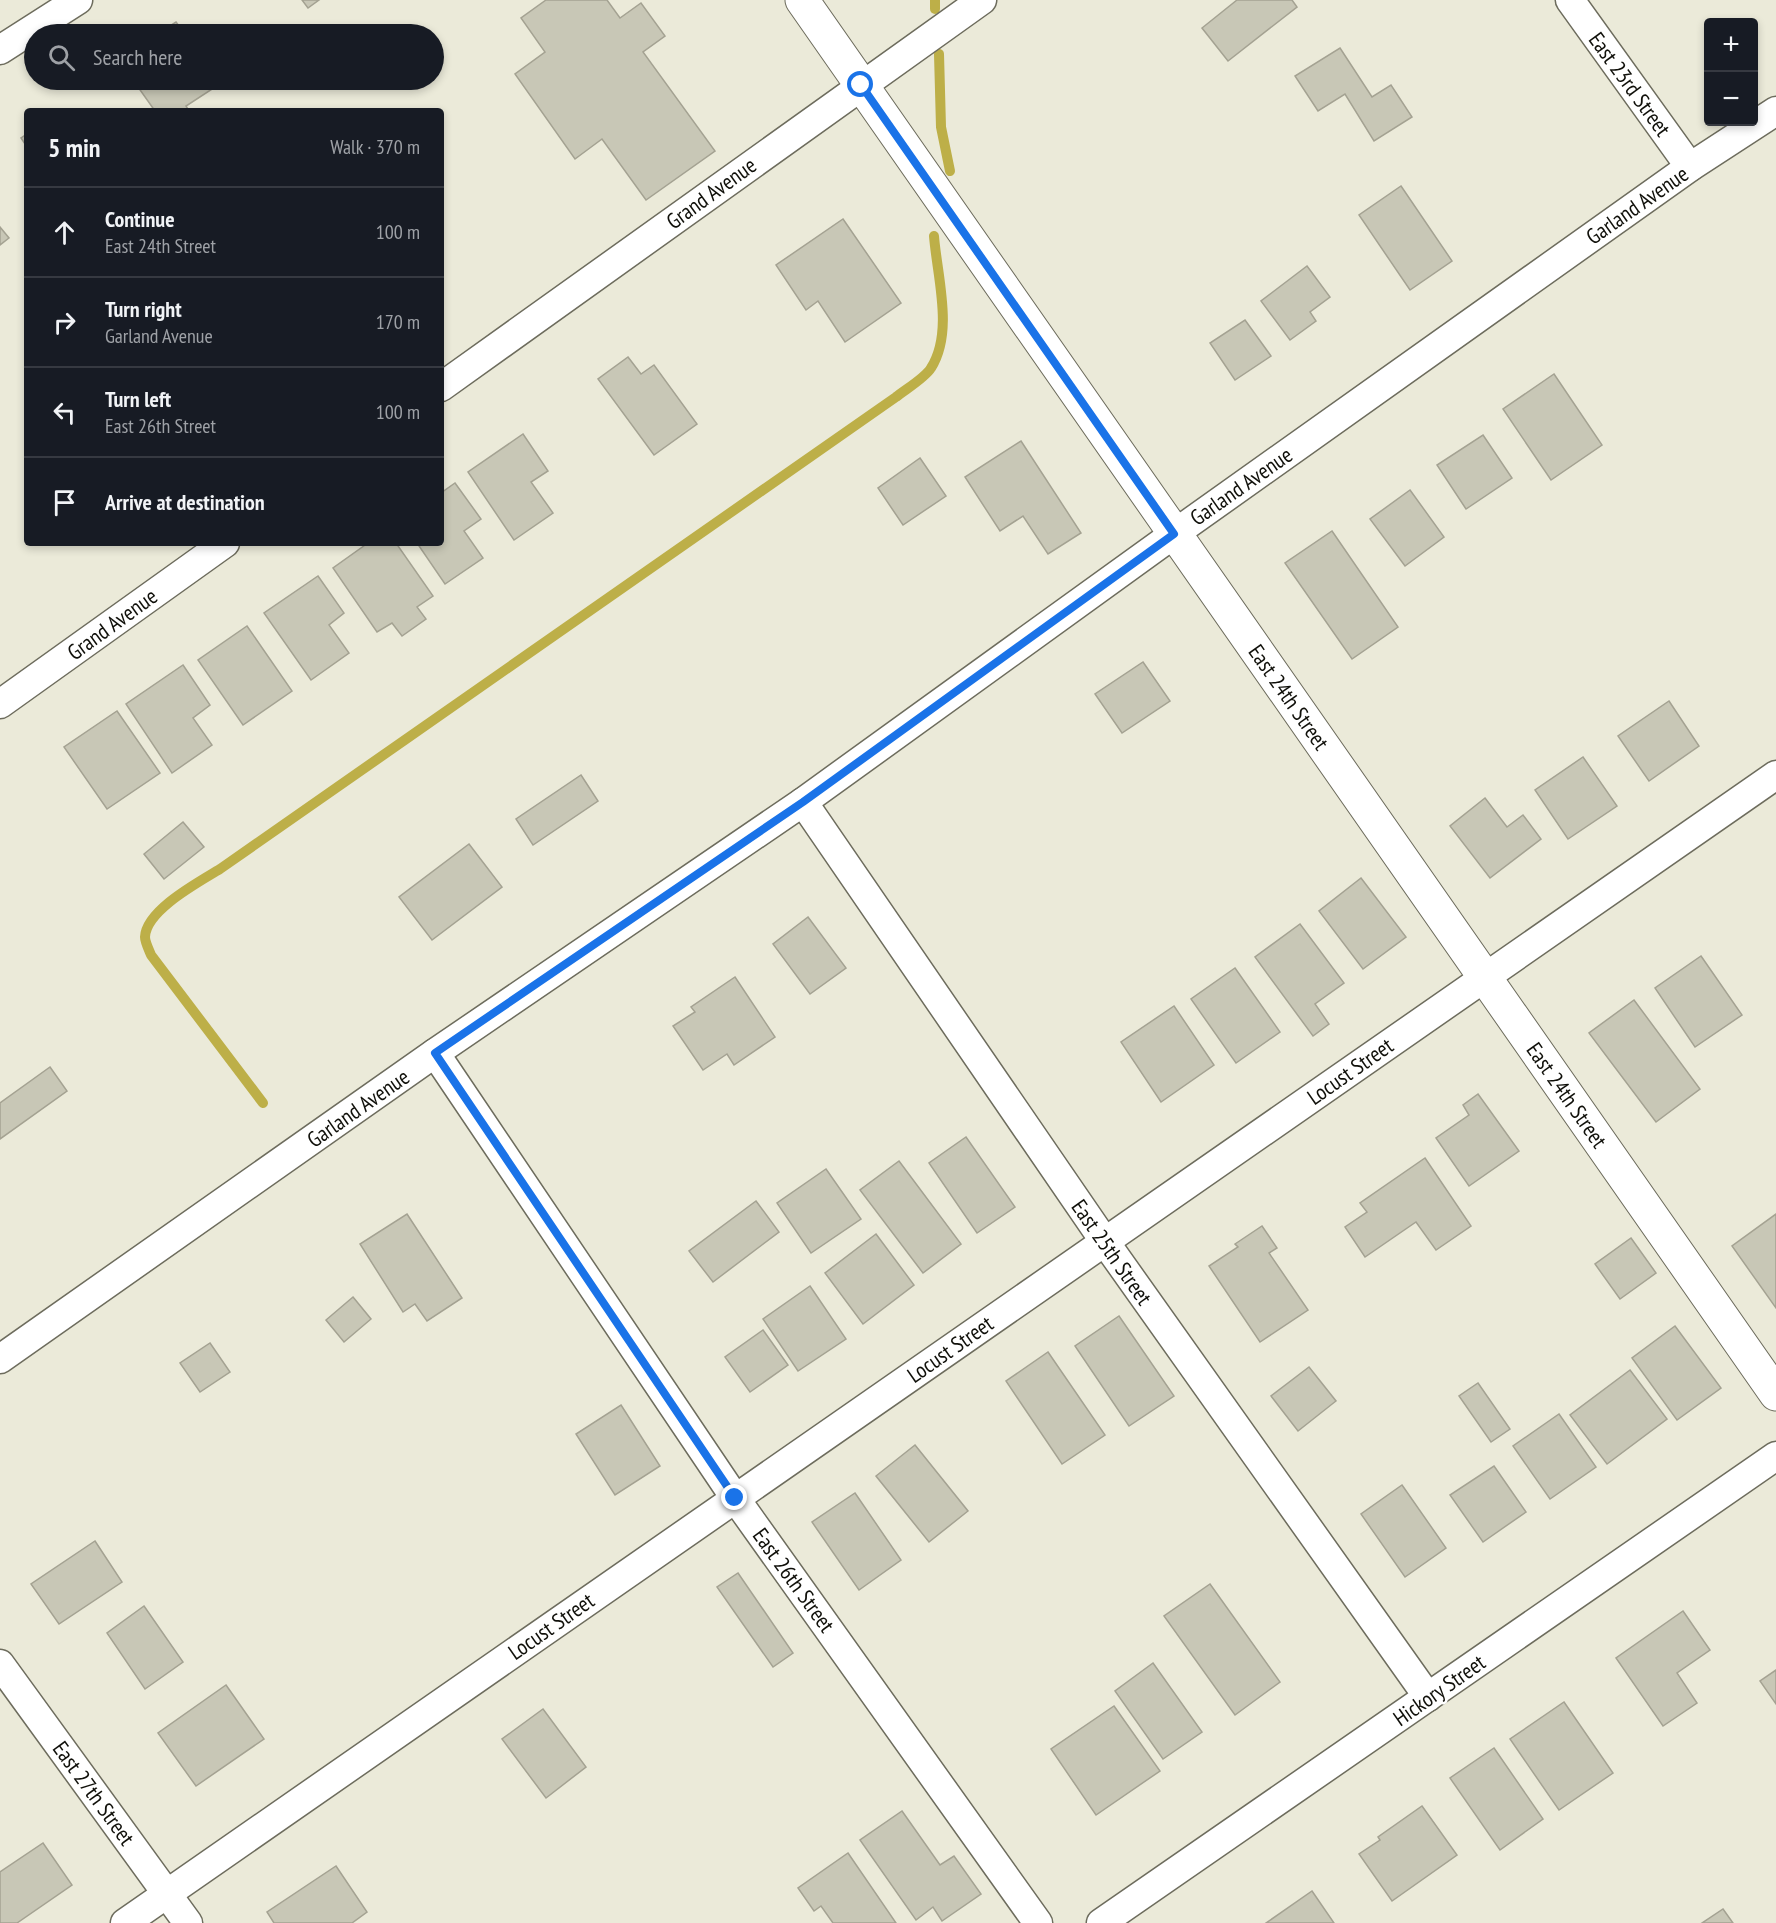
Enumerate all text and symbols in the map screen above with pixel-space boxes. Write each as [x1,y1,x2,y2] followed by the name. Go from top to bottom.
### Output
[1704,18,1758,126] map controls
[1704,18,1758,72] button: +
[24,24,444,90] search box
[1583,26,1677,142] street label: East 23rd Street
[45,41,78,74] icon: search
[93,43,182,71] text: Search here
[847,71,873,97] route start
[1704,72,1758,126] button: −
[48,131,101,164] text: 5 min
[330,134,420,160] text: Walk · 370 m
[660,151,762,235] street label: Grand Avenue
[1580,160,1694,250] street label: Garland Avenue
[105,205,175,233] text: Continue
[48,216,81,249] icon: ahead
[376,219,420,245] text: 100 m
[105,233,216,259] text: East 24th Street
[105,295,182,323] text: Turn right
[48,306,81,339] icon: right
[376,309,420,335] text: 170 m
[105,323,213,349] text: Garland Avenue
[105,385,171,413] text: Turn left
[48,396,81,429] icon: left
[376,399,420,425] text: 100 m
[105,413,216,439] text: East 26th Street
[1184,441,1298,531] street label: Garland Avenue
[48,486,81,519] icon: arrive
[105,488,265,516] text: Arrive at destination
[61,582,163,666] street label: Grand Avenue
[1243,639,1335,755] street label: East 24th Street
[1302,1031,1398,1111] street label: Locust Street
[1521,1037,1613,1153] street label: East 24th Street
[301,1063,415,1153] street label: Garland Avenue
[1066,1194,1158,1310] street label: East 25th Street
[902,1309,998,1389] street label: Locust Street
[721,1484,747,1510] route end
[747,1522,841,1638] street label: East 26th Street
[503,1586,599,1666] street label: Locust Street
[1388,1648,1490,1732] street label: Hickory Street
[47,1735,141,1851] street label: East 27th Street

